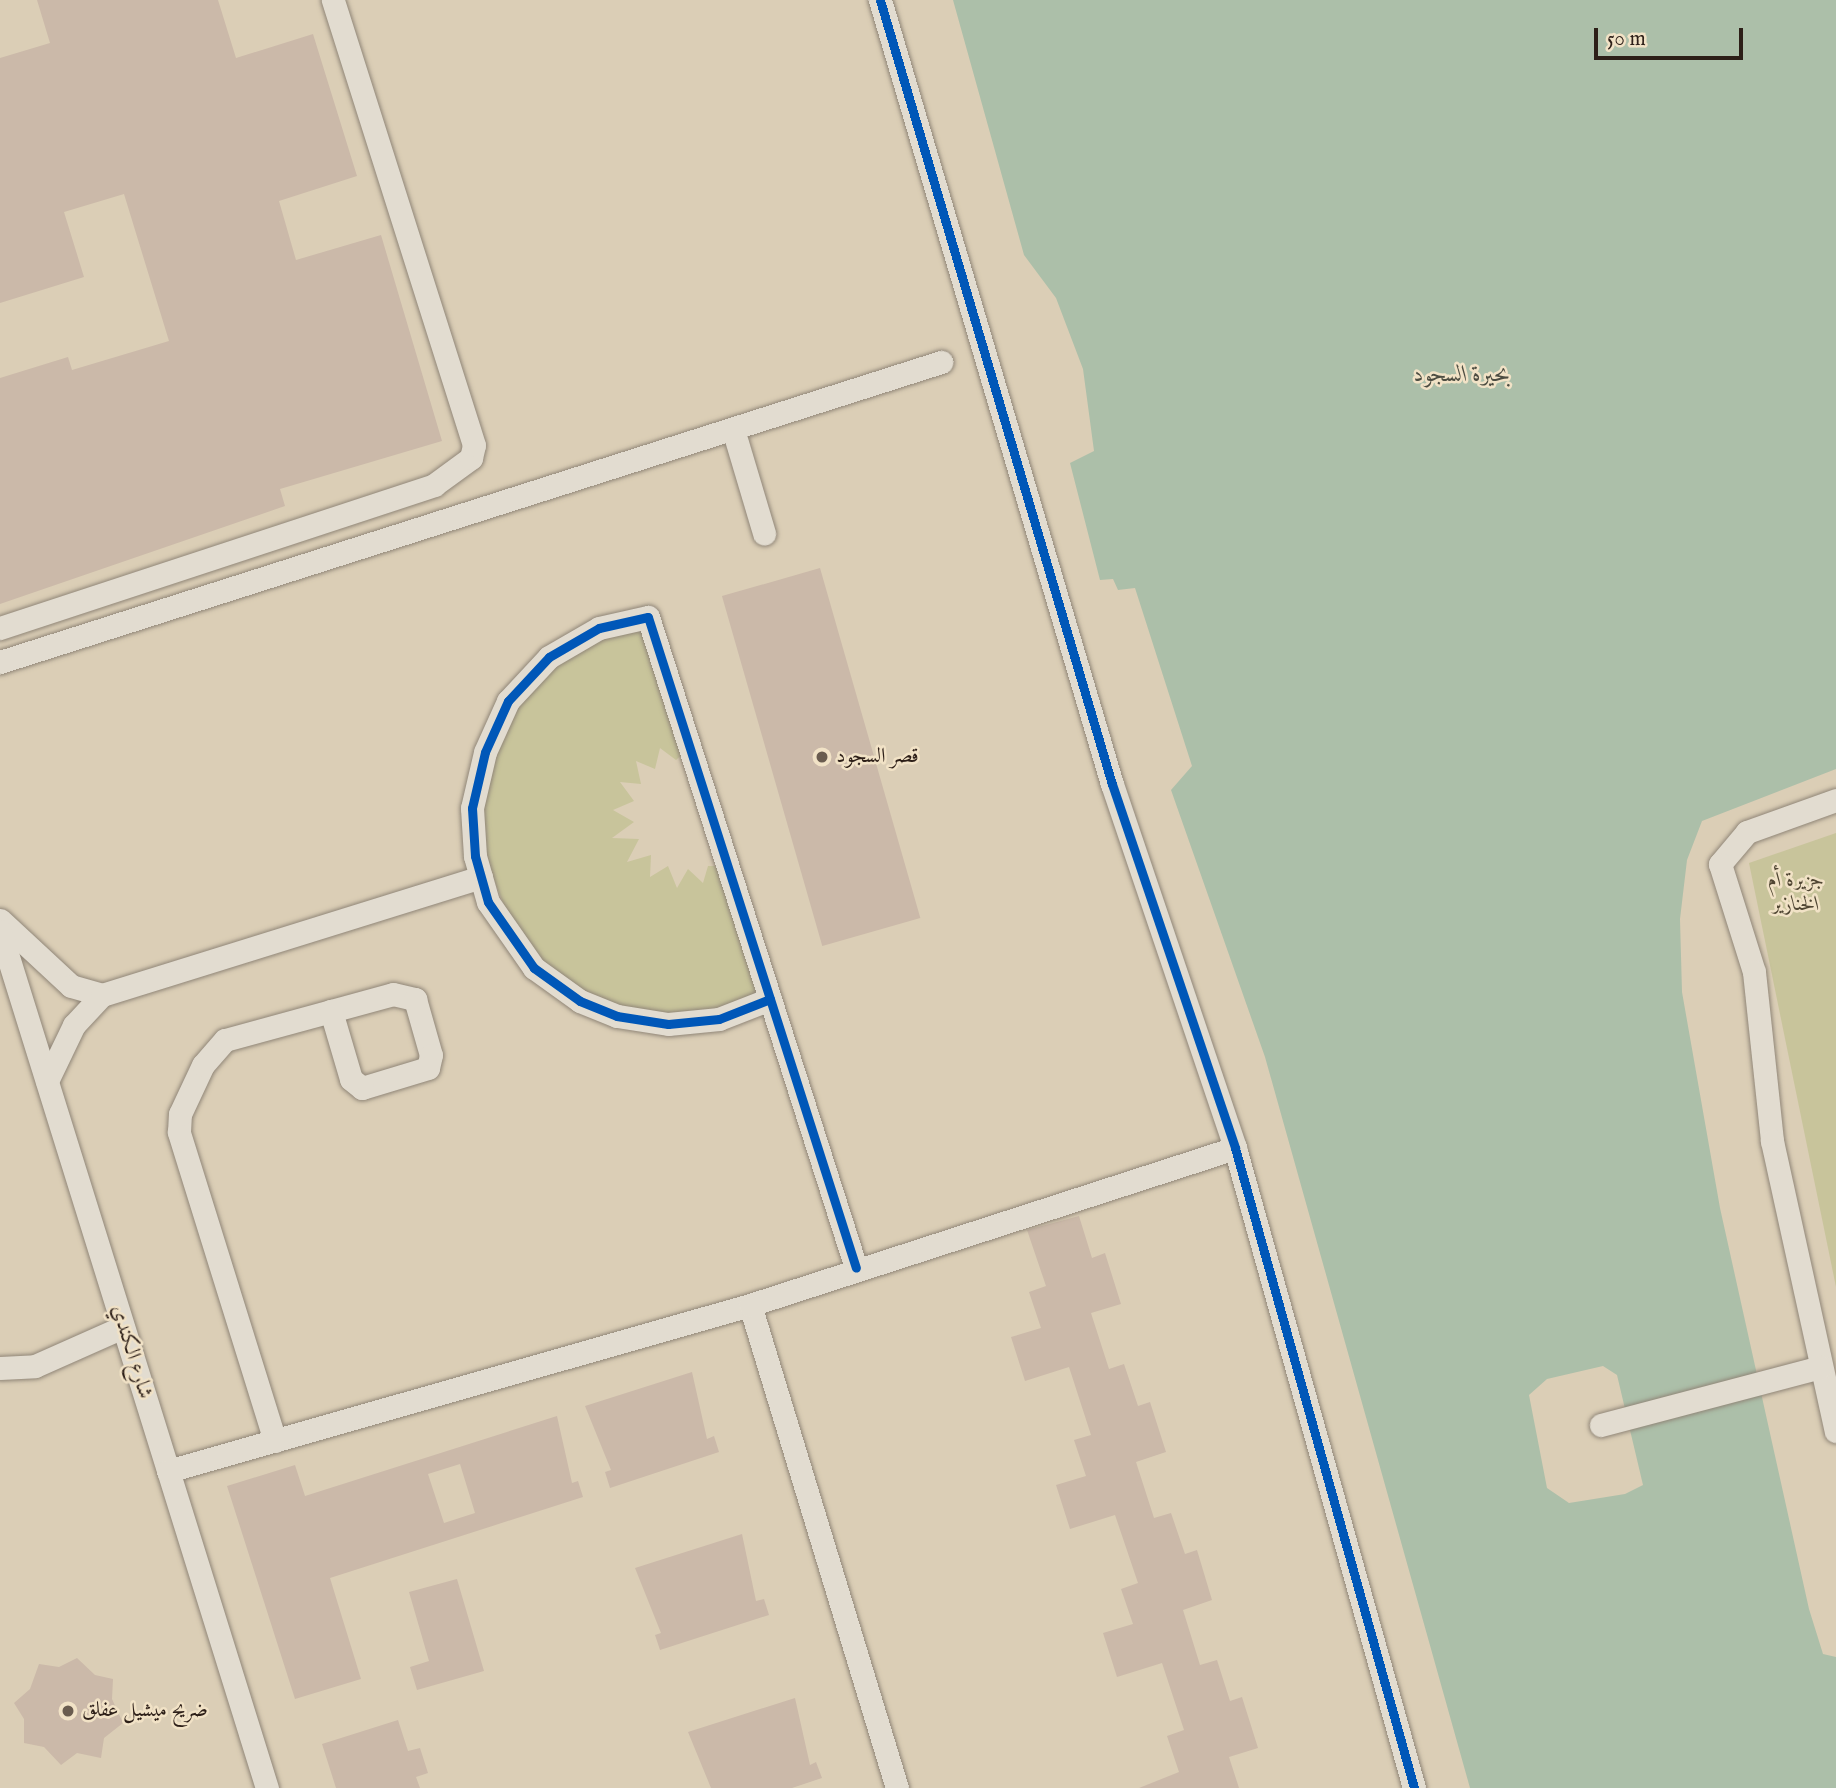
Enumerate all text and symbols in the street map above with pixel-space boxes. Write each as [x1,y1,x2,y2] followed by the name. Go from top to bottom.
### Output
[1598,14,1747,58] scale bar
[1607,26,1646,53] text: 50 m
[1413,361,1511,389] water label: بحيرة السجود
[836,744,919,770] place label: قصر السجود
[814,749,830,765] marker: قصر السجود
[1768,868,1824,918] park label: جزيرة أم الخنازير
[105,1302,157,1402] street label: شارع الكندي
[82,1698,208,1724] place label: ضريح ميشيل عفلق
[60,1703,76,1719] marker: ضريح ميشيل عفلق

